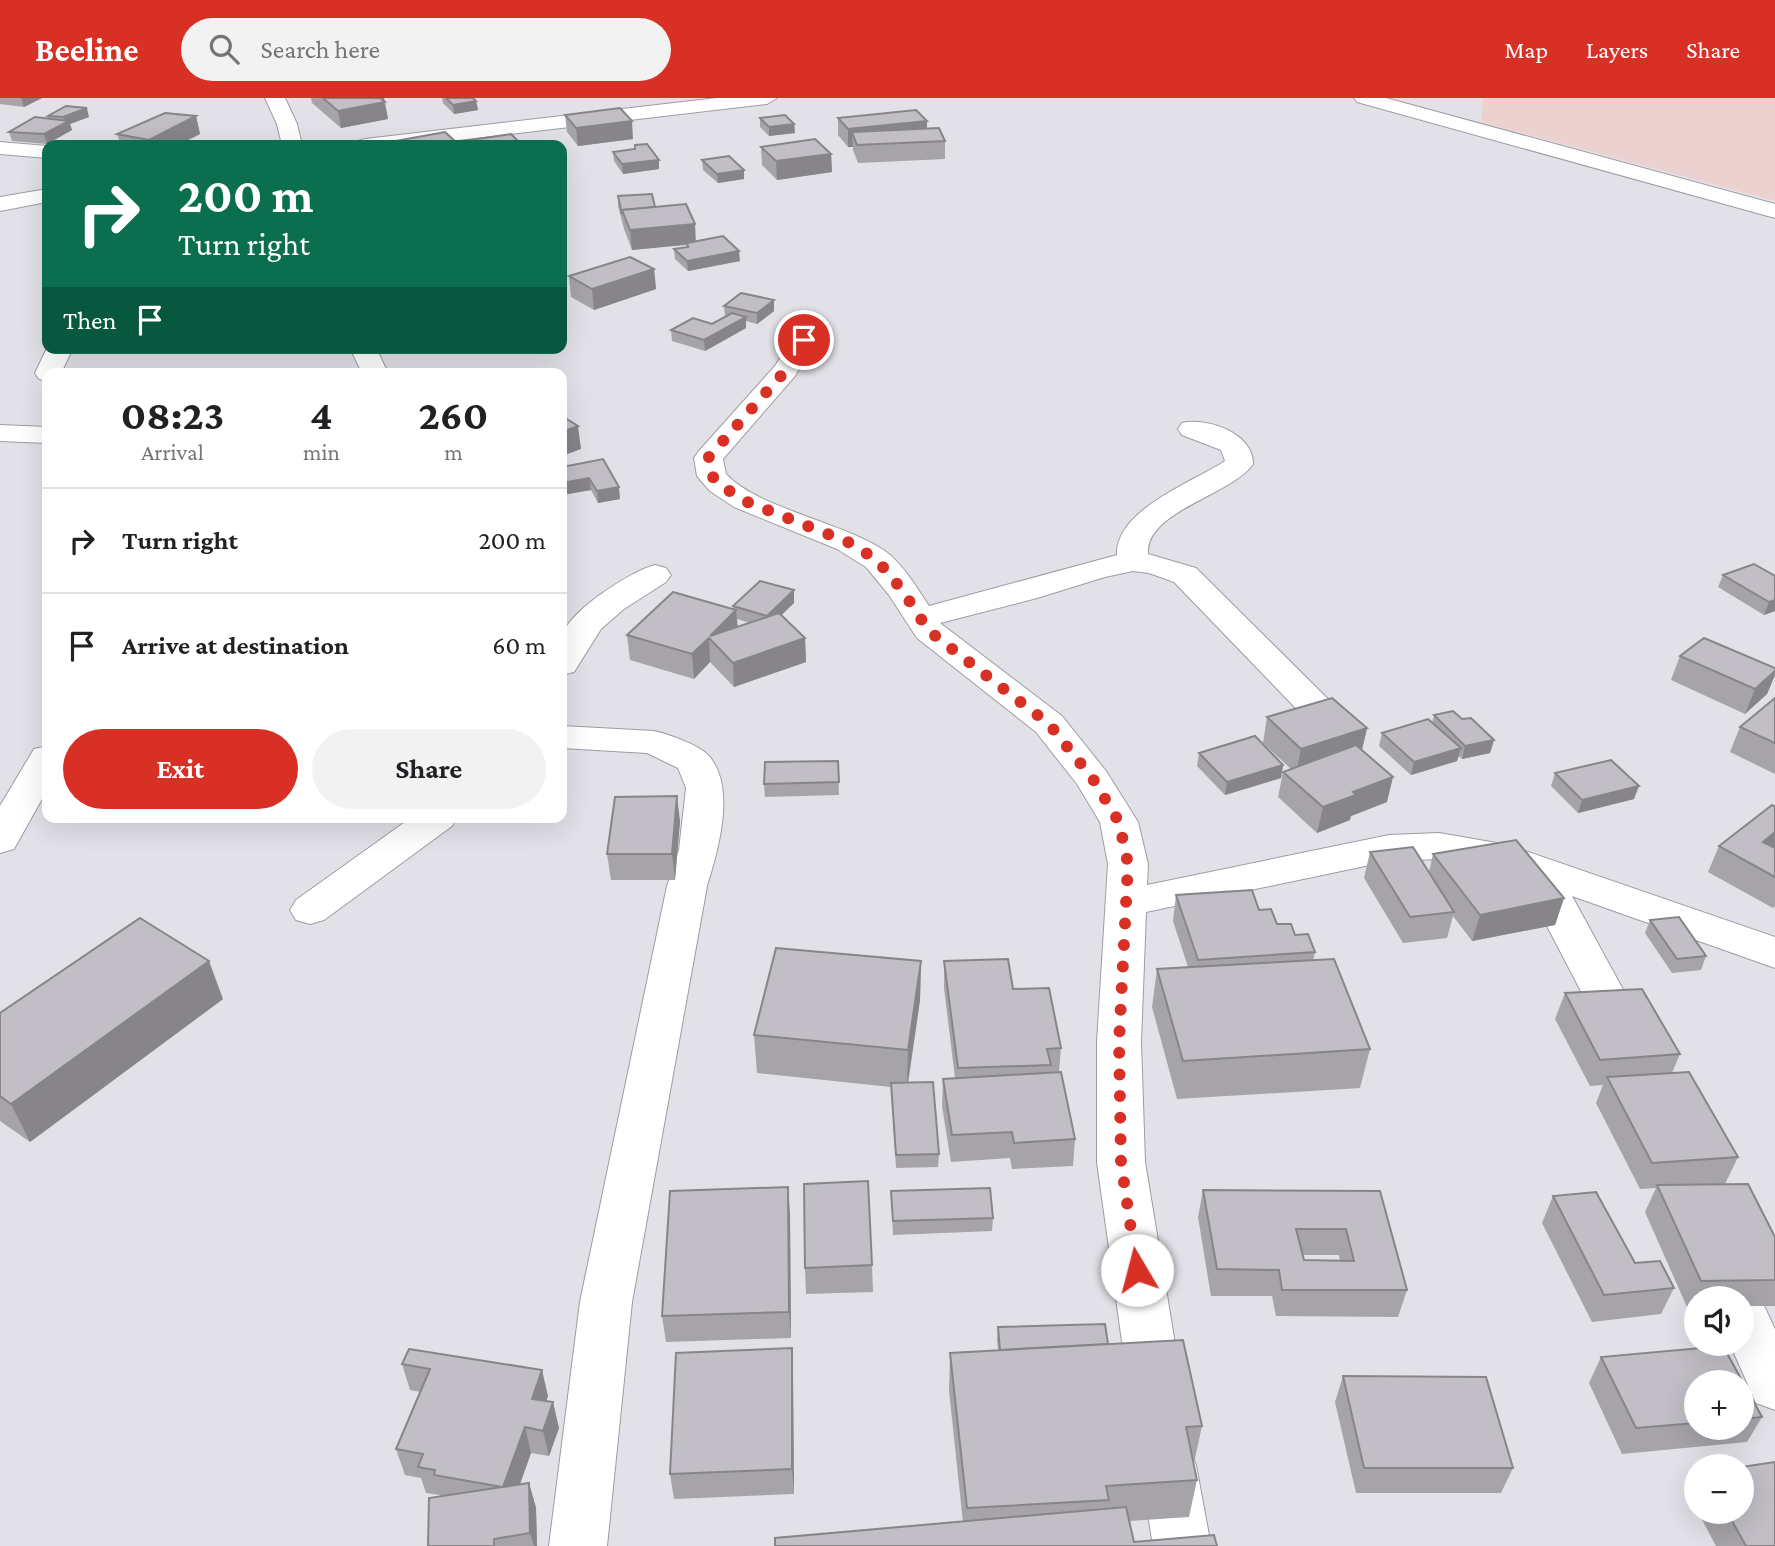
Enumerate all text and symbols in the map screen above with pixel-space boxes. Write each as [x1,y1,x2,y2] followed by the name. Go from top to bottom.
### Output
[181,18,671,81] search box
[205,30,243,68] icon: search
[35,31,139,68] text: Beeline
[261,35,380,64] text: Search here
[1504,36,1548,63] text: Map
[1586,36,1648,63] text: Layers
[1686,36,1740,63] text: Share
[63,168,154,259] icon: right
[178,168,313,223] text: 200 m
[178,226,310,262] text: Turn right
[131,301,169,339] icon: arrive
[63,306,117,335] text: Then
[774,310,834,370] pin
[785,321,823,359] icon: arrive
[121,391,224,438] text: 08:23
[310,391,333,438] text: 4
[418,391,488,438] text: 260
[141,439,204,465] text: Arrival
[303,439,340,465] text: min
[444,439,463,465] text: m
[63,522,101,560] icon: right
[122,526,238,555] text: Turn right
[478,526,546,555] text: 200 m
[63,627,101,665] icon: arrive
[122,631,349,660] text: Arrive at destination
[492,631,546,660] text: 60 m
[63,729,298,809] button: Exit
[312,729,546,809] button: Share
[1100,1233,1174,1307] position arrow
[1684,1286,1754,1524] map controls
[1684,1286,1754,1356] button: sound
[1684,1370,1754,1440] button: +
[1684,1454,1754,1524] button: −

